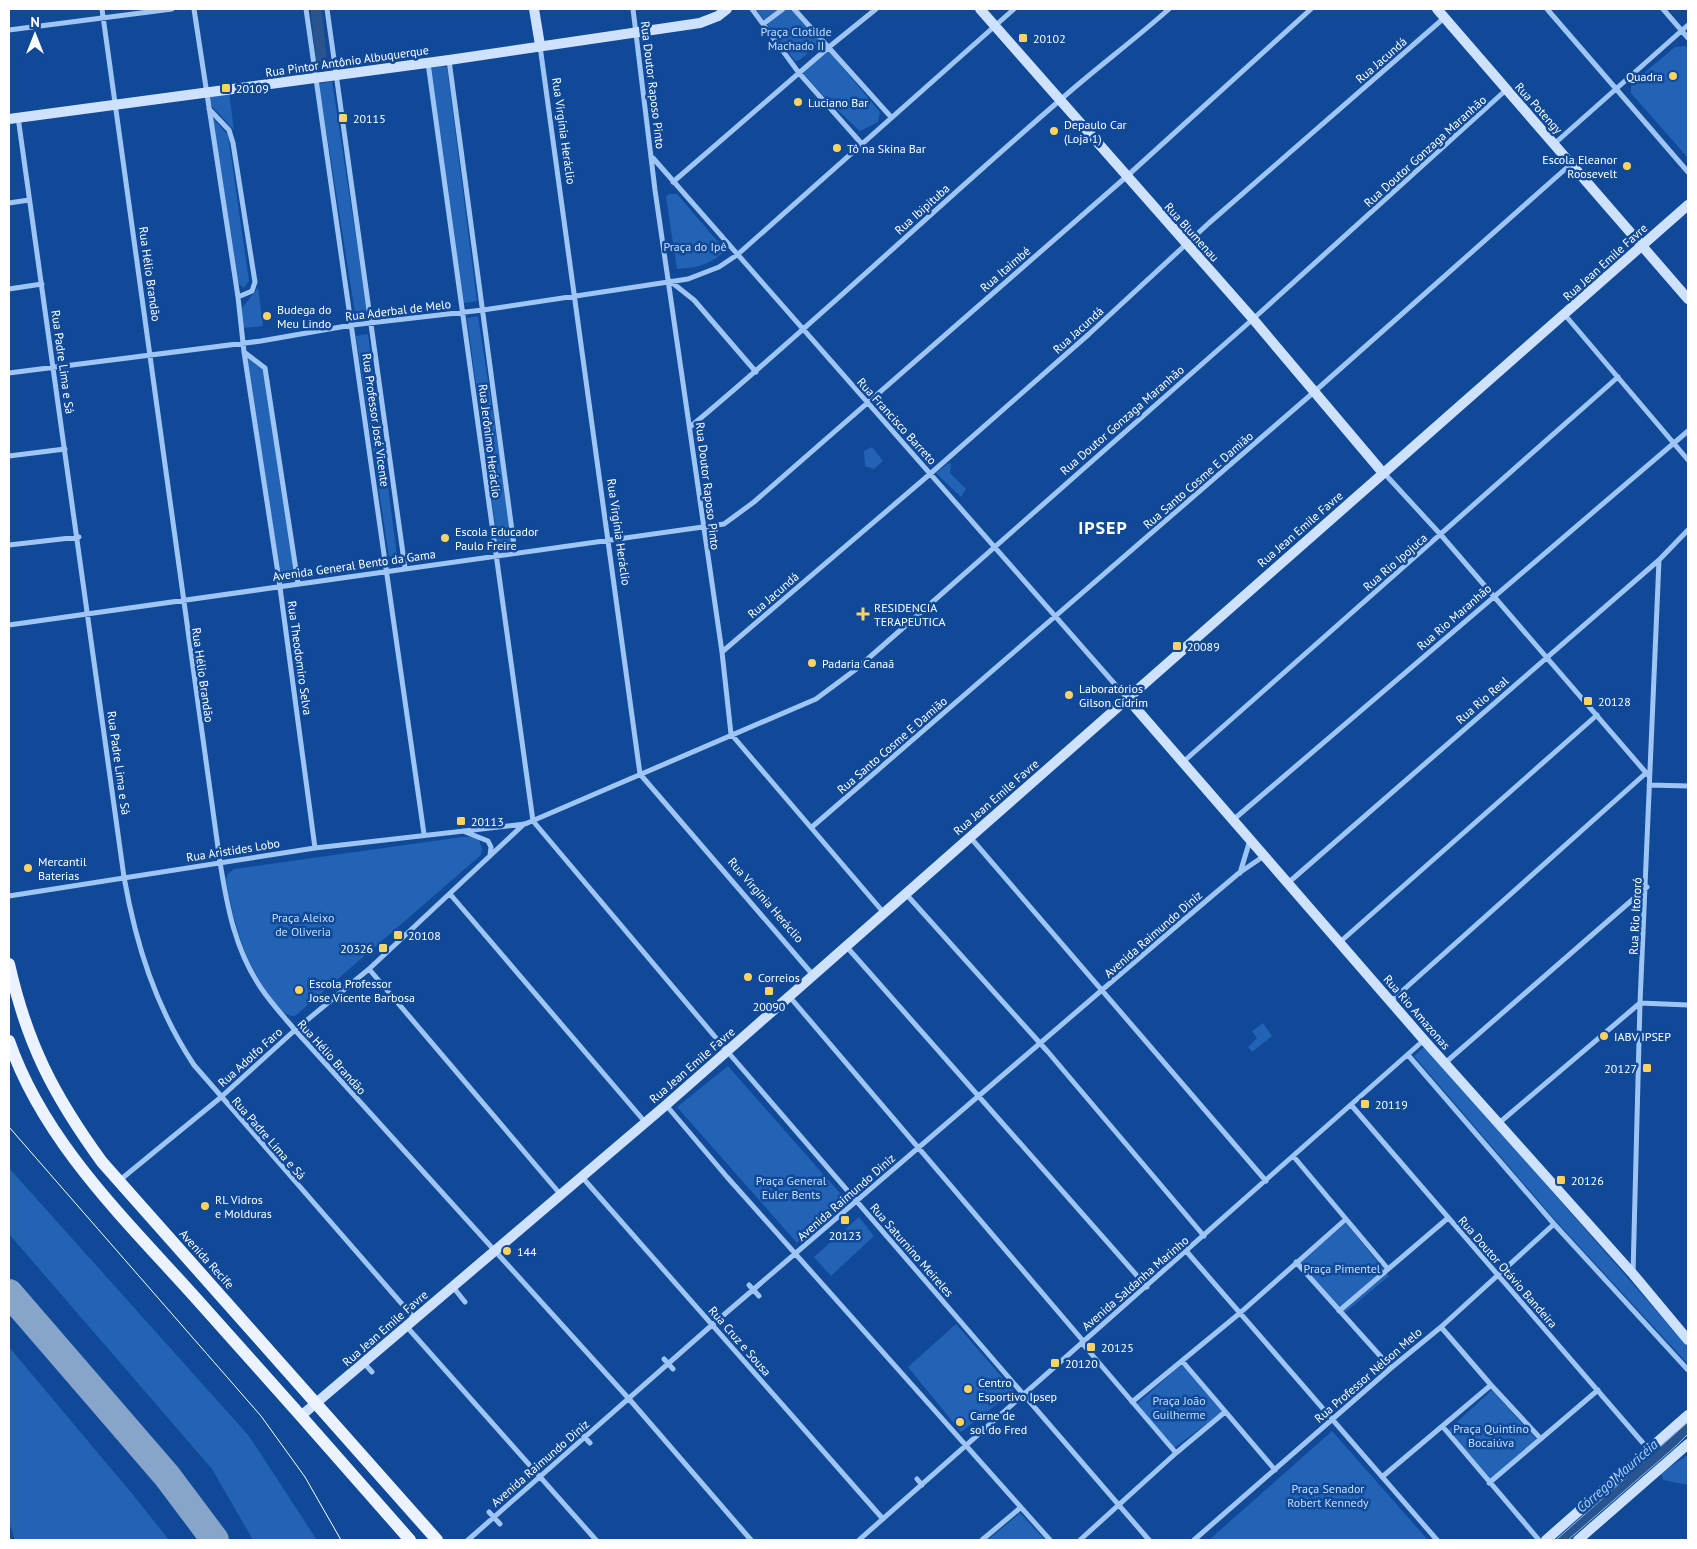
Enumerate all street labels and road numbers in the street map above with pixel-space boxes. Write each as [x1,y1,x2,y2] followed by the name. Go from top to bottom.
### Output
[638,20,668,150] street label: Rua Doutor Raposo Pinto
[1352,34,1410,86] street label: Rua Jacundá
[264,42,430,80] street label: Rua Pintor Antônio Albuquerque
[549,77,579,185] street label: Rua Virgínia Heráclio
[1512,79,1566,137] street label: Rua Potengy
[1361,92,1489,210] street label: Rua Doutor Gonzaga Maranhão
[892,180,953,237] street label: Rua Ibipituba
[1162,199,1222,265] street label: Rua Blumenau
[1560,220,1650,304] street label: Rua Jean Emile Favre
[136,226,164,322] street label: Rua Hélio Brandão
[977,243,1033,295] street label: Rua Itaimbé
[344,296,452,324] street label: Rua Aderbal de Melo
[1050,303,1106,357] street label: Rua Jacundá
[48,309,78,415] street label: Rua Padre Lima e Sá
[359,352,393,488] street label: Rua Professor José Vicente
[1057,362,1187,478] street label: Rua Doutor Gonzaga Maranhão
[854,375,940,467] street label: Rua Francisco Barreto
[476,383,504,499] street label: Rua Jerônimo Heráclio
[693,421,723,551] street label: Rua Doutor Raposo Pinto
[1140,428,1256,532] street label: Rua Santo Cosme E Damião
[604,478,634,586] street label: Rua Virgínia Heráclio
[1254,488,1346,570] street label: Rua Jean Emile Favre
[1360,530,1430,594] street label: Rua Rio Ipojuca
[272,546,436,584] street label: Avenida General Bento da Gama
[744,569,802,621] street label: Rua Jacundá
[1414,581,1494,653] street label: Rua Rio Maranhão
[285,600,315,716] street label: Rua Theodomiro Selva
[189,627,217,723] street label: Rua Hélio Brandão
[1453,673,1512,727] street label: Rua Rio Real
[834,693,950,797] street label: Rua Santo Cosme E Damião
[104,710,134,816] street label: Rua Padre Lima e Sá
[950,756,1042,838] street label: Rua Jean Emile Favre
[185,835,281,865] street label: Rua Aristides Lobo
[725,854,807,946] street label: Rua Virgínia Heráclio
[1625,877,1645,955] street label: Rua Rio Itororó
[1101,887,1205,981] street label: Avenida Raimundo Diniz
[1380,972,1454,1052] street label: Rua Rio Amazonas
[294,1016,370,1098] street label: Rua Hélio Brandão
[215,1024,285,1090] street label: Rua Adolfo Faro
[646,1024,738,1106] street label: Rua Jean Emile Favre
[229,1094,309,1182] street label: Rua Padre Lima e Sá
[794,1150,898,1244] street label: Avenida Raimundo Diniz
[867,1200,957,1300] street label: Rua Saturnino Meireles
[1455,1213,1561,1331] street label: Rua Doutor Otávio Bandeira
[176,1226,238,1292] street label: Avenida Recife
[1079,1233,1191,1333] street label: Avenida Saldanha Marinho
[339,1287,431,1369] street label: Rua Jean Emile Favre
[706,1303,774,1379] street label: Rua Cruz e Sousa
[1311,1324,1425,1426] street label: Rua Professor Nélson Melo
[488,1416,592,1510] street label: Avenida Raimundo Diniz

